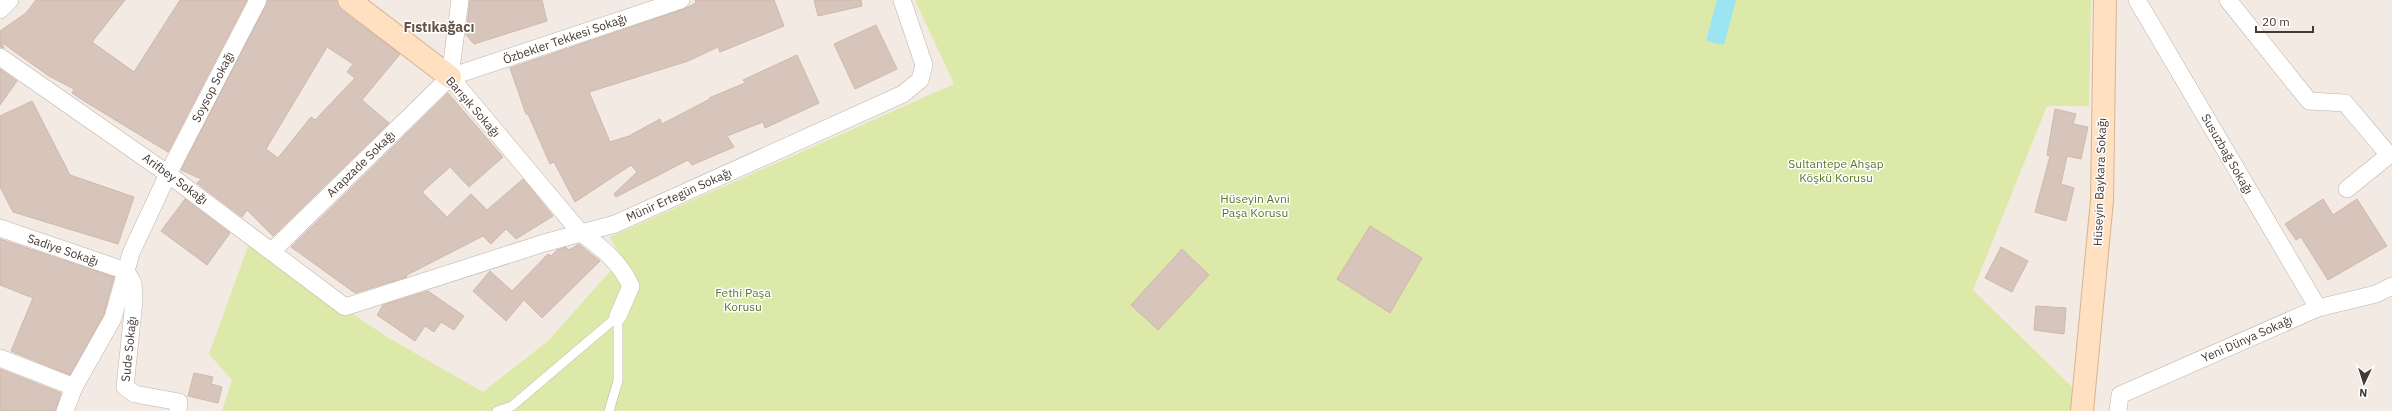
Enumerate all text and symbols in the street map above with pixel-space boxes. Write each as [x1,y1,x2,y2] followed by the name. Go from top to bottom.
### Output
[2256,8,2313,34] scale bar
[501,10,629,67] street label: Özbekler Tekkesi Sokağı
[2262,14,2290,29] text: 20 m
[403,18,475,36] district label: Fıstıkağacı
[188,49,237,125] street label: Soysop Sokağı
[443,73,504,140] street label: Barışık Sokağı
[2198,111,2257,197] street label: Susuzbağ Sokağı
[2090,118,2109,246] street label: Hüseyin Baykara Sokağı
[323,127,398,200] street label: Arapzade Sokağı
[140,150,211,207] street label: Arifbey Sokağı
[1788,156,1884,185] park label: Sultantepe Ahşap Köşkü Korusu
[624,164,734,225] street label: Münir Ertegün Sokağı
[1220,191,1290,220] park label: Hüseyin Avni Paşa Korusu
[26,230,101,269] street label: Sadiye Sokağı
[715,285,771,314] park label: Fethi Paşa Korusu
[2199,312,2295,365] street label: Yeni Dünya Sokağı
[118,315,139,383] street label: Sude Sokağı
[2344,363,2384,403] north arrow
[2359,386,2368,400] text: N

